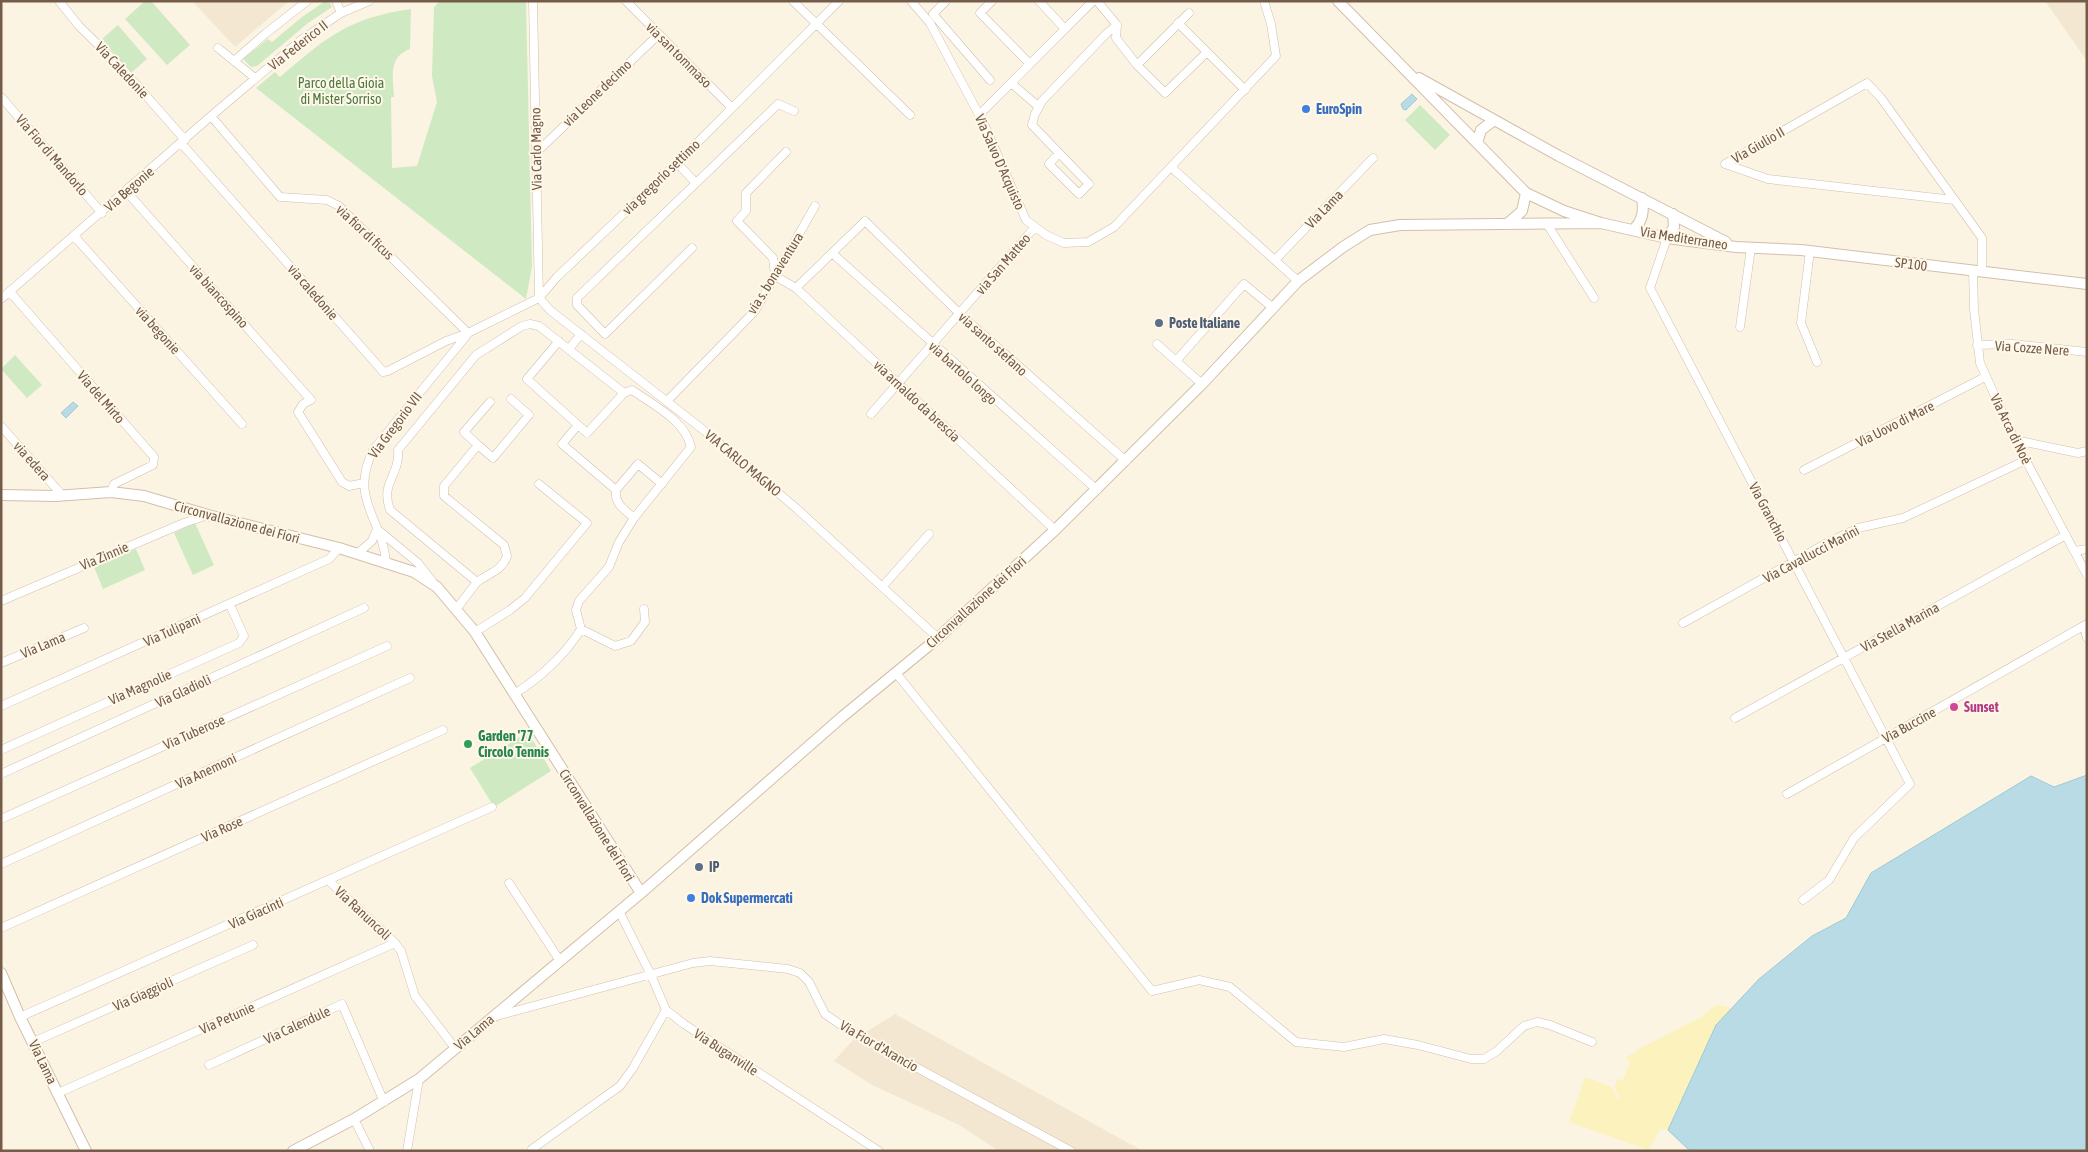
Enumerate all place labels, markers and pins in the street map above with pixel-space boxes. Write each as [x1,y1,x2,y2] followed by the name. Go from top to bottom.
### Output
[1316,101,1362,117] place label: EuroSpin
[1300,103,1312,115] marker: EuroSpin
[1169,315,1240,331] place label: Poste Italiane
[1153,317,1165,329] marker: Poste Italiane
[1964,699,1999,715] place label: Sunset
[1948,701,1960,713] marker: Sunset
[478,728,549,760] place label: Garden '77 Circolo Tennis
[462,738,474,750] marker: Garden '77 Circolo Tennis
[709,859,720,875] place label: IP
[693,861,705,873] marker: IP
[701,890,793,906] place label: Dok Supermercati
[685,892,697,904] marker: Dok Supermercati

